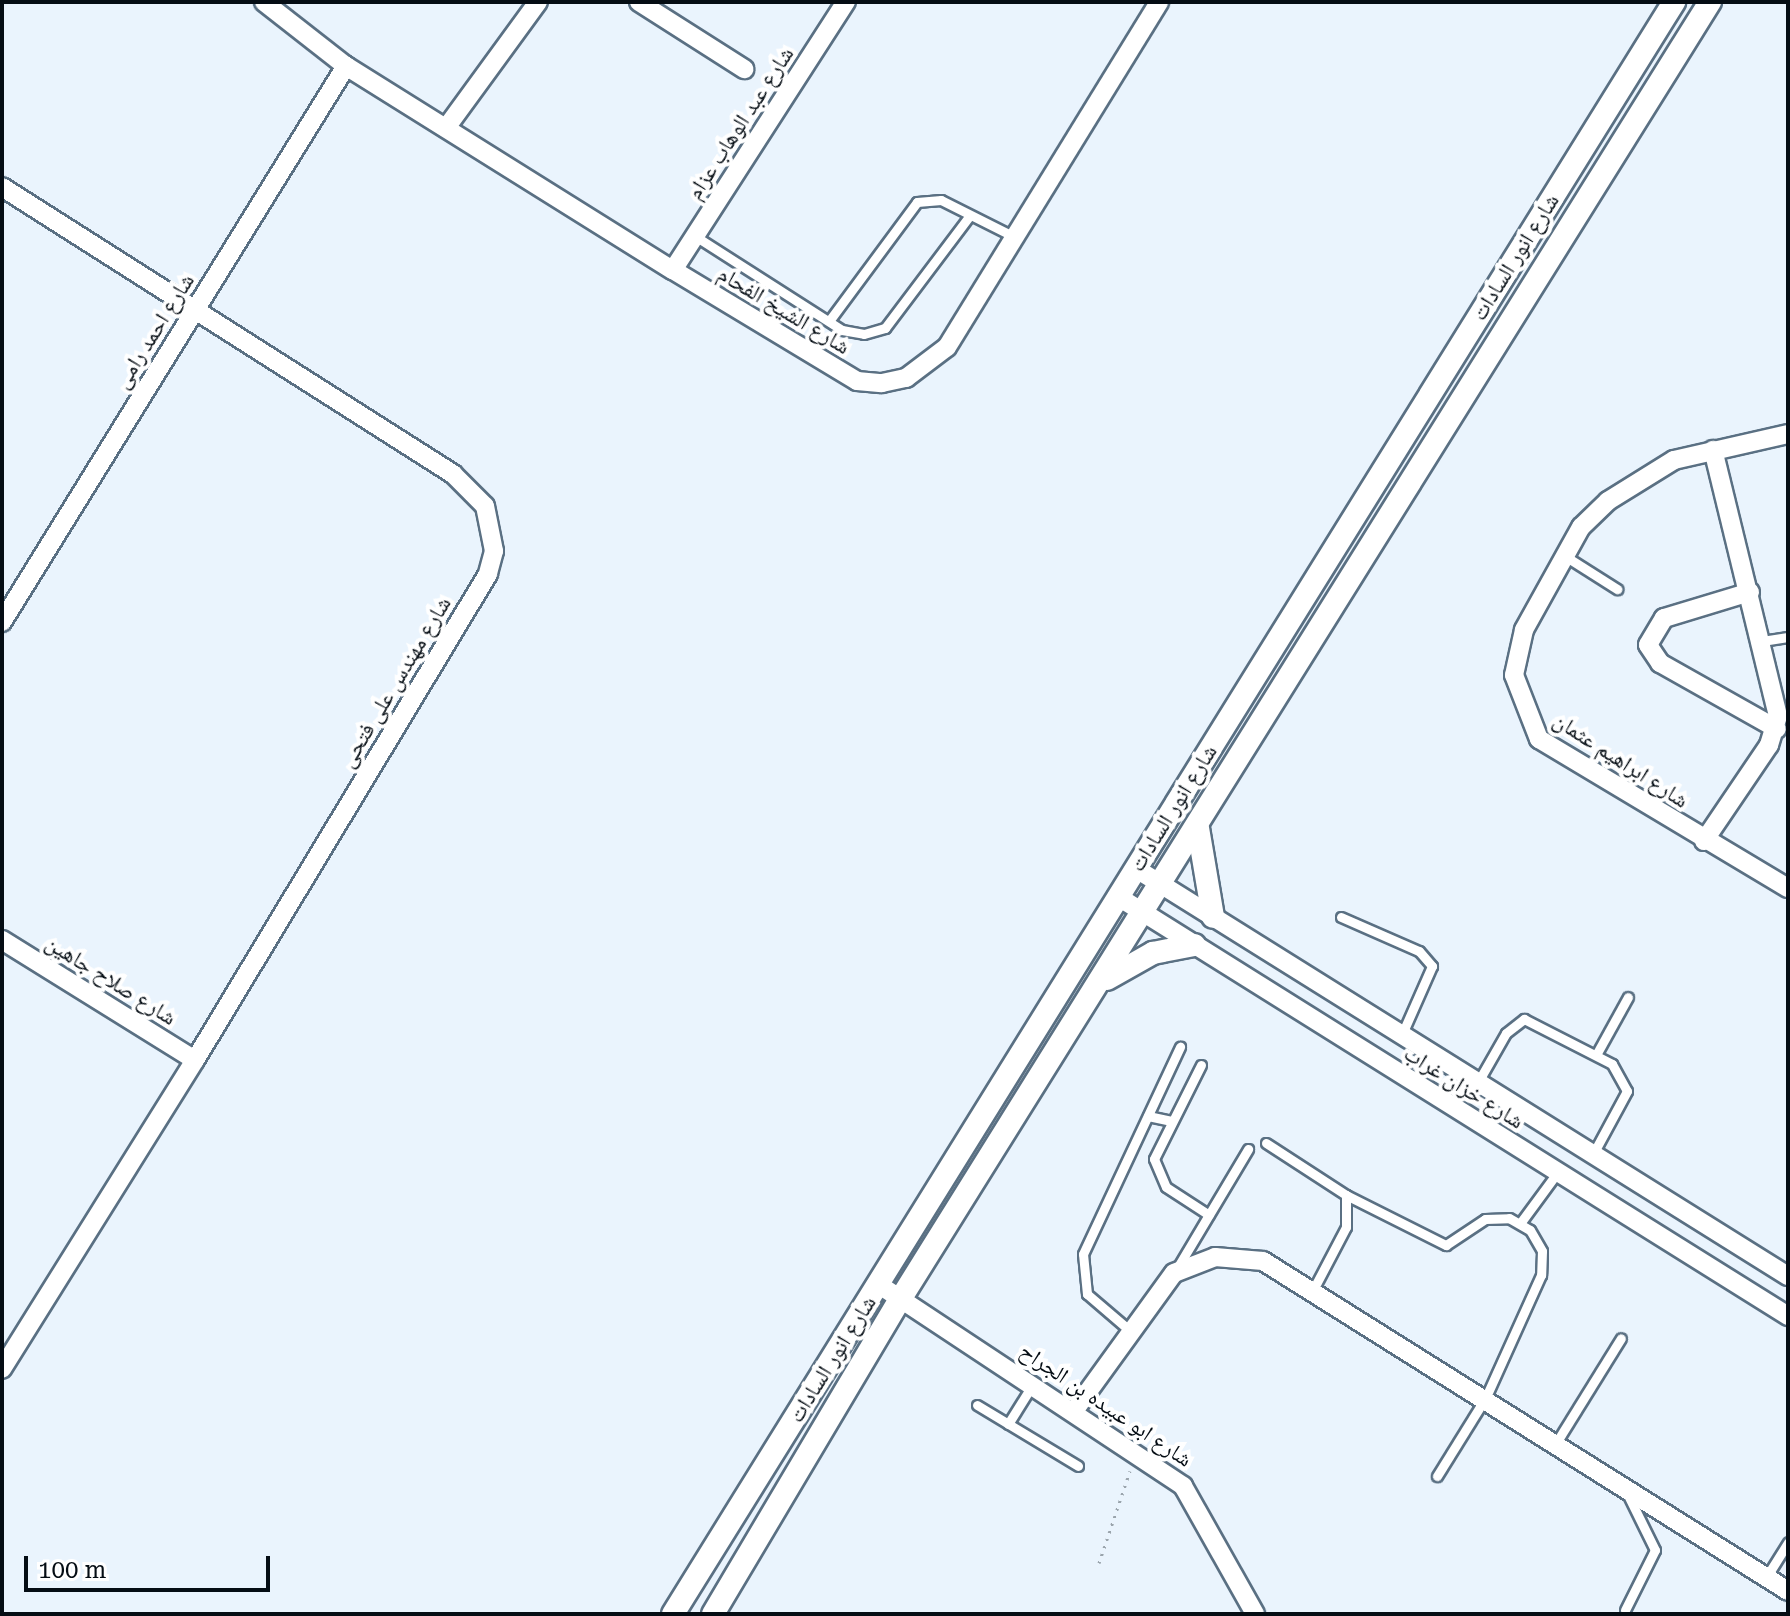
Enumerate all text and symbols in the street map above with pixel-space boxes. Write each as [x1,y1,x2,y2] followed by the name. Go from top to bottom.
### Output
[681,42,799,204] street label: شارع عبد الوهاب عزام
[1466,189,1564,325] street label: شارع انور السادات
[713,260,855,360] street label: شارع الشيخ الفحام
[108,269,200,393] street label: شارع احمد رامى
[334,592,456,772] street label: شارع مهندس على فتحى
[1549,707,1693,813] street label: شارع ابراهيم عثمان
[1124,740,1222,876] street label: شارع انور السادات
[41,929,181,1031] street label: شارع صلاح جاهين
[1399,1040,1529,1134] street label: شارع خزان غراب
[783,1291,881,1427] street label: شارع انور السادات
[1015,1338,1197,1472] street label: شارع ابو عبيده بن الجراح
[28,1540,274,1590] scale bar
[38,1556,106,1584] text: 100 m

